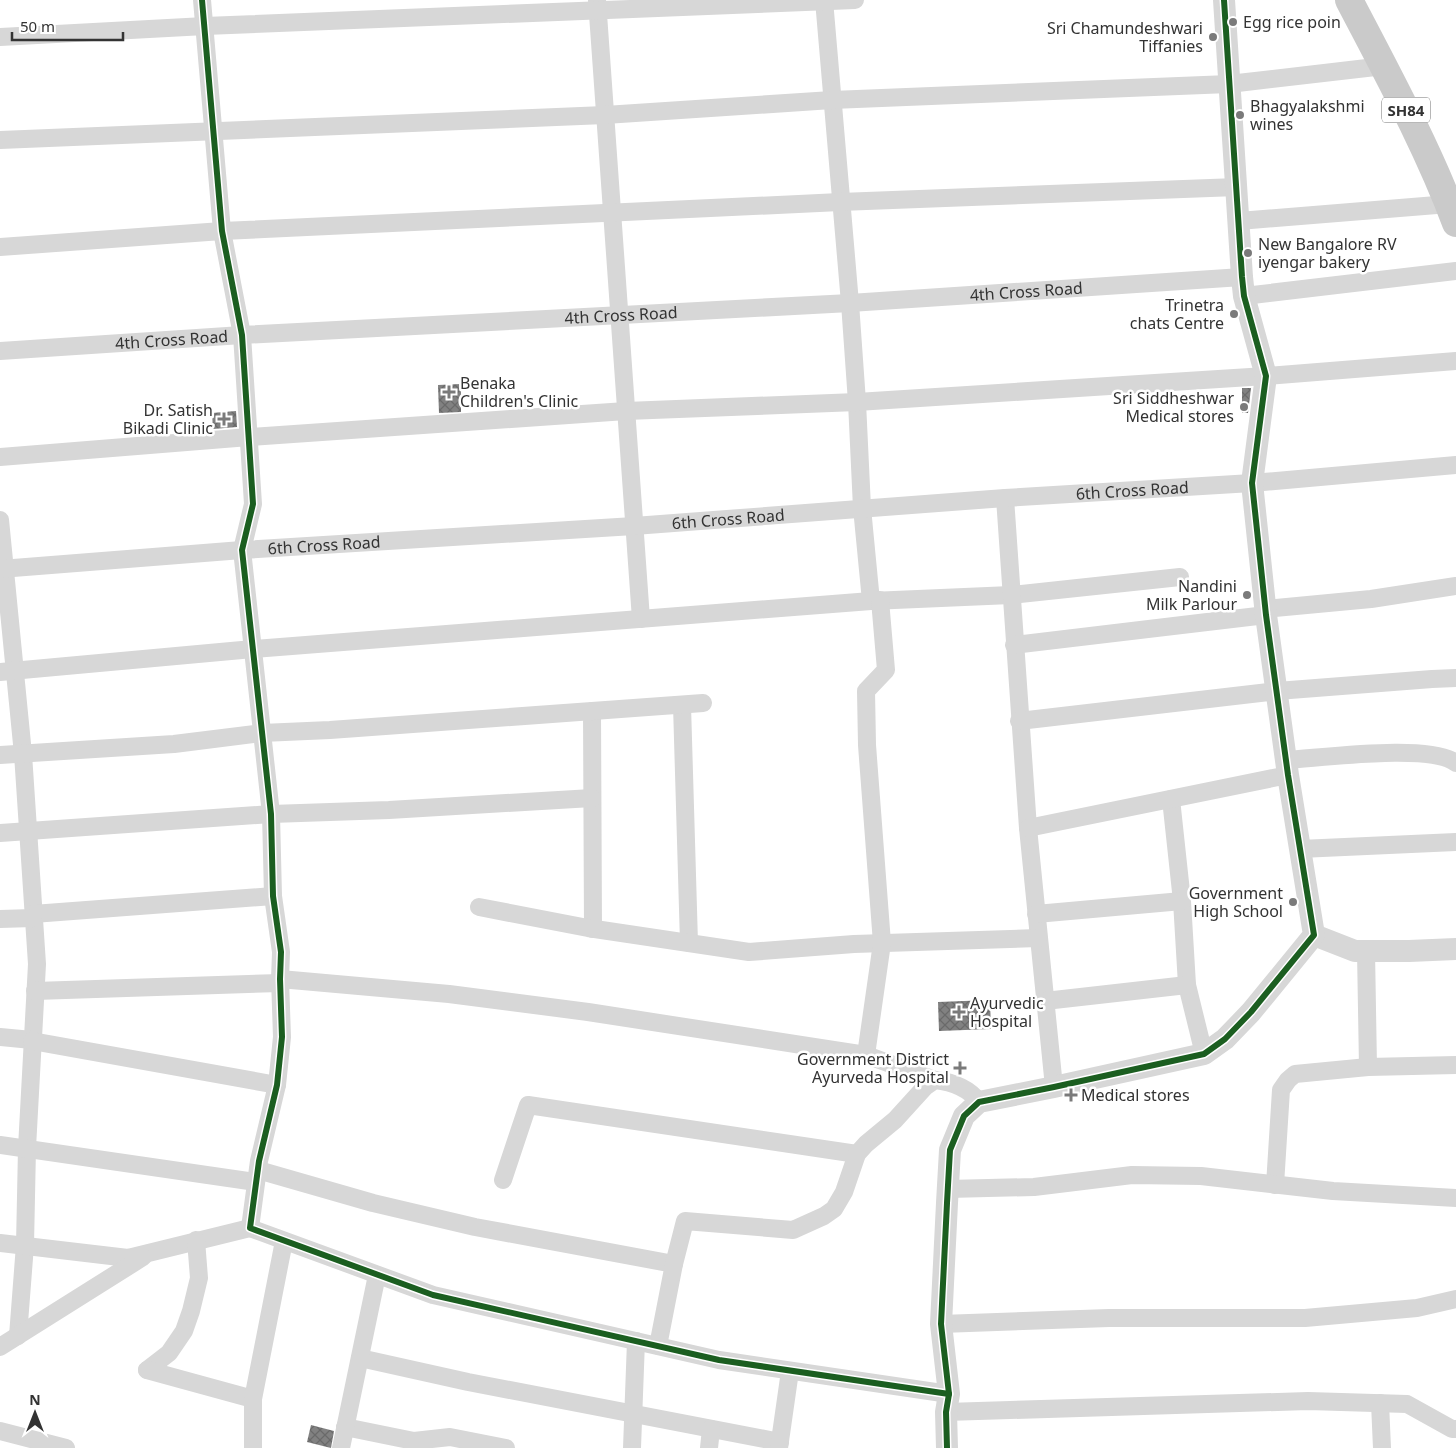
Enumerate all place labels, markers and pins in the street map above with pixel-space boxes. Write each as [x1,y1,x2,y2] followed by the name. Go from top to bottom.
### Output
[1243,11,1341,33] place label: Egg rice poin
[1227,16,1239,28] marker: Egg rice poin
[1047,17,1203,57] place label: Sri Chamundeshwari Tiffanies
[1207,31,1219,43] marker: Sri Chamundeshwari Tiffanies
[1250,95,1365,135] place label: Bhagyalakshmi wines
[1234,109,1246,121] marker: Bhagyalakshmi wines
[1258,233,1397,273] place label: New Bangalore RV iyengar bakery
[1242,247,1254,259] marker: New Bangalore RV iyengar bakery
[1130,294,1224,334] place label: Trinetra chats Centre
[1228,308,1240,320] marker: Trinetra chats Centre
[460,372,578,412] place label: Benaka Children's Clinic
[442,385,456,399] marker: Benaka Children's Clinic
[1113,387,1234,427] place label: Sri Siddheshwar Medical stores
[123,399,213,439] place label: Dr. Satish Bikadi Clinic
[1238,401,1250,413] marker: Sri Siddheshwar Medical stores
[217,412,231,426] marker: Dr. Satish Bikadi Clinic
[1146,575,1237,615] place label: Nandini Milk Parlour
[1241,589,1253,601] marker: Nandini Milk Parlour
[1189,882,1283,922] place label: Government High School
[1287,896,1299,908] marker: Government High School
[970,992,1044,1032] place label: Ayurvedic Hospital
[952,1005,966,1019] marker: Ayurvedic Hospital
[797,1048,949,1088] place label: Government District Ayurveda Hospital
[953,1061,967,1075] marker: Government District Ayurveda Hospital
[1081,1084,1190,1106] place label: Medical stores
[1065,1089,1077,1101] marker: Medical stores

